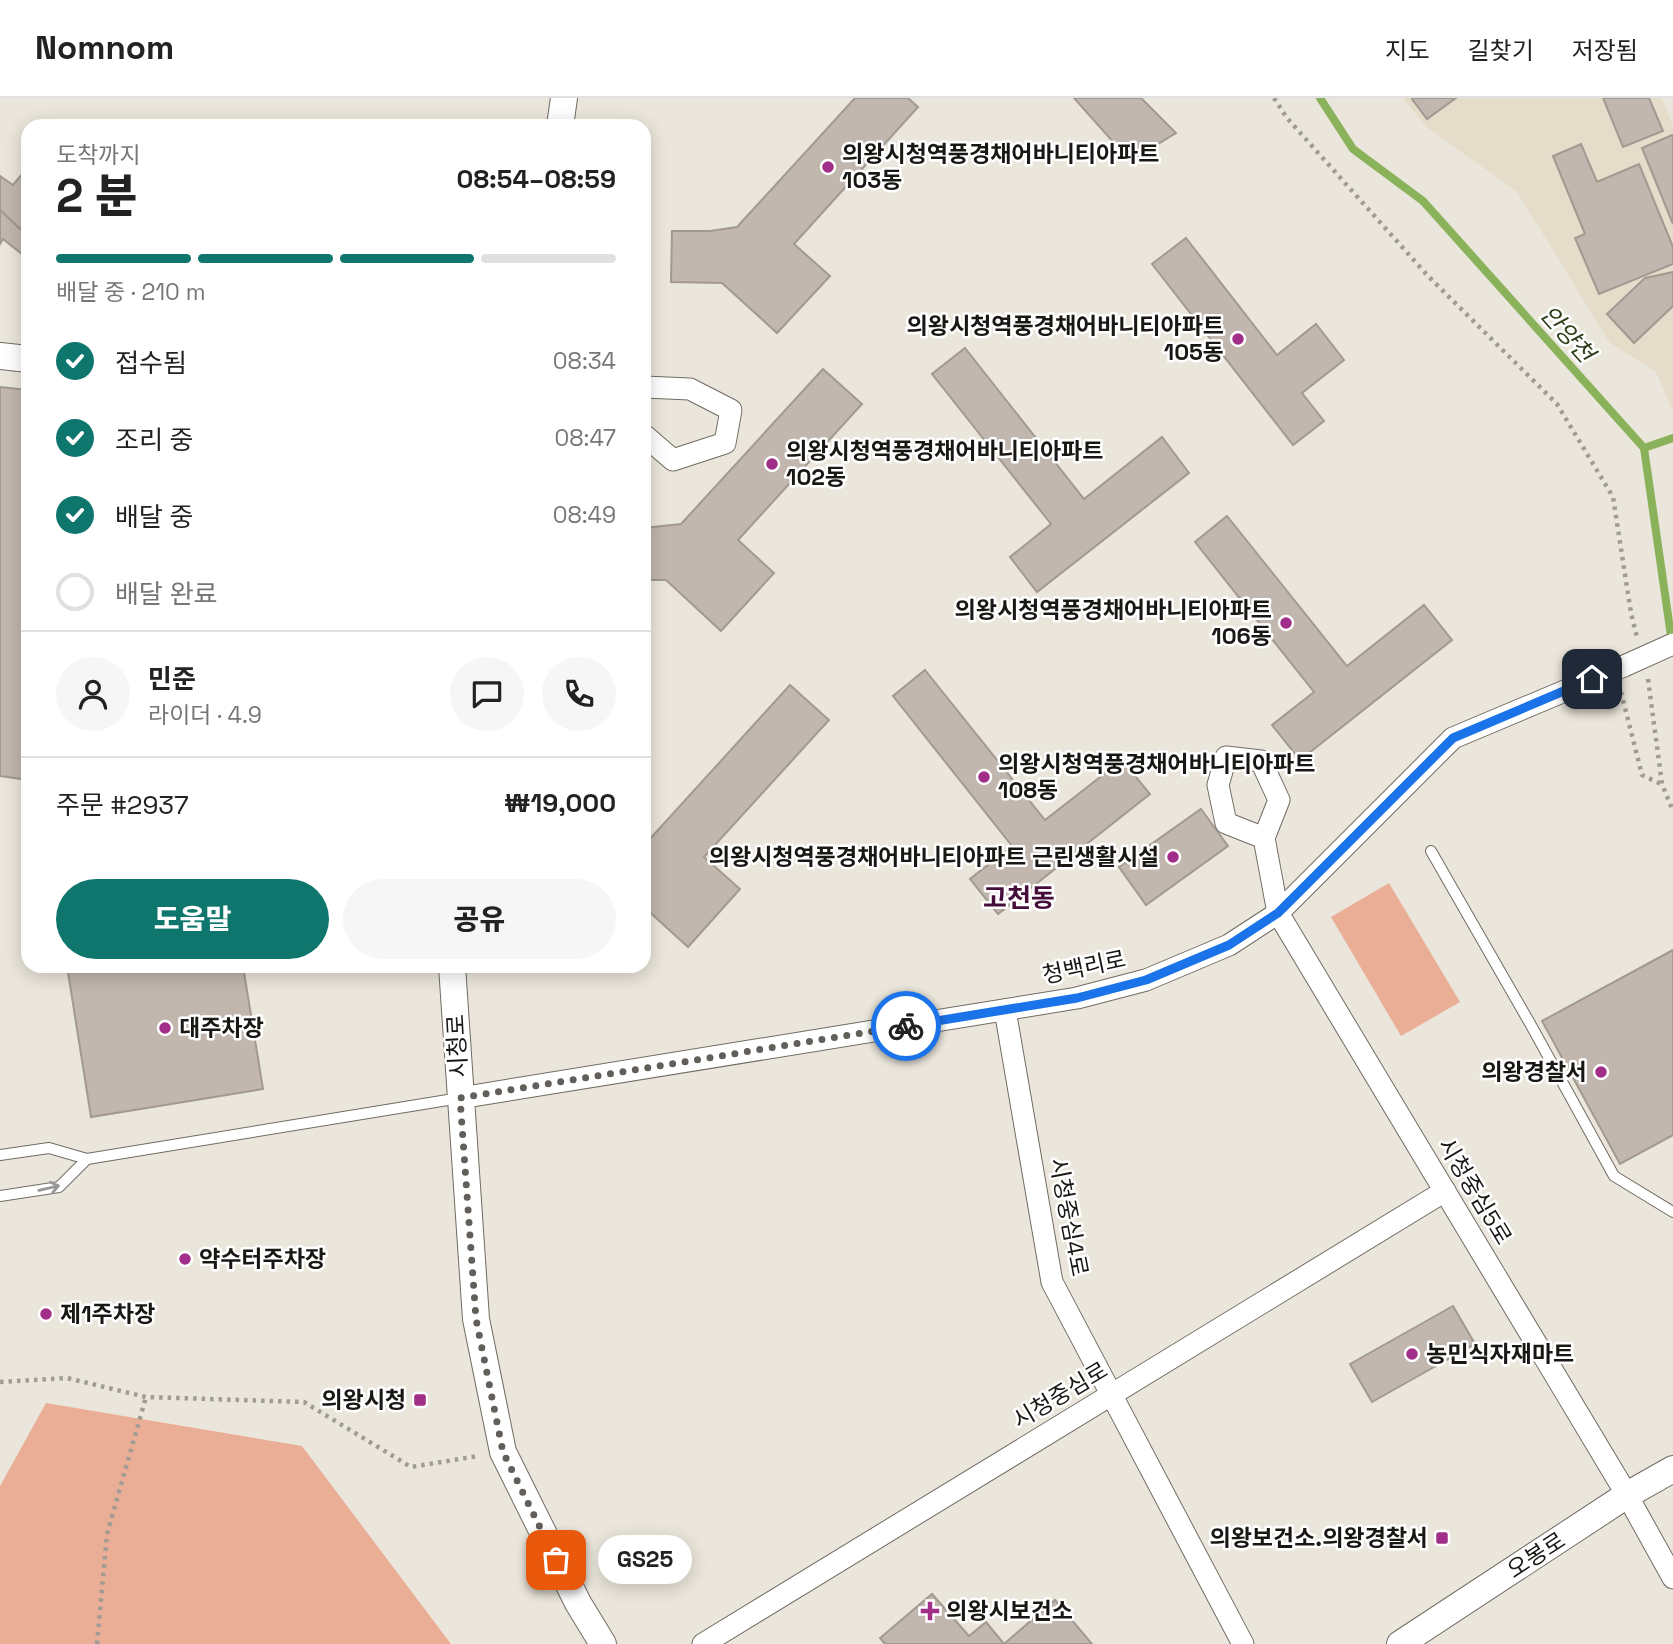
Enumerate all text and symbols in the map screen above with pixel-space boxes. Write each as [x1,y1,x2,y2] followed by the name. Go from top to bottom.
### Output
[35,27,174,69] text: Nomnom
[1385,35,1430,66] text: 지도
[1468,35,1534,66] text: 길찾기
[1572,35,1638,66] text: 저장됨
[842,139,1159,195] place label: 의왕시청역풍경채어바니티아파트 103동
[56,140,141,170] text: 도착까지
[820,159,836,175] marker: 의왕시청역풍경채어바니티아파트 103동
[457,162,616,196] text: 08:54–08:59
[56,167,137,225] text: 2 분
[56,277,205,307] text: 배달 중 · 210 m
[1534,299,1603,371] water label: 안양천
[907,311,1224,367] place label: 의왕시청역풍경채어바니티아파트 105동
[1230,331,1246,347] marker: 의왕시청역풍경채어바니티아파트 105동
[56,342,94,380] icon: check
[115,346,187,380] text: 접수됨
[553,346,616,376] text: 08:34
[56,419,94,457] icon: check
[115,423,193,457] text: 조리 중
[554,423,616,453] text: 08:47
[786,436,1103,492] place label: 의왕시청역풍경채어바니티아파트 102동
[764,456,780,472] marker: 의왕시청역풍경채어바니티아파트 102동
[56,496,94,534] icon: check
[115,500,193,534] text: 배달 중
[553,500,616,530] text: 08:49
[115,577,217,611] text: 배달 완료
[955,595,1272,651] place label: 의왕시청역풍경채어바니티아파트 106동
[1278,615,1294,631] marker: 의왕시청역풍경채어바니티아파트 106동
[1562,649,1622,709] pin
[56,657,130,731] button: person
[450,657,524,731] button: chat
[542,657,616,731] button: phone
[1573,660,1611,698] icon: home
[148,662,196,696] text: 민준
[148,700,262,730] text: 라이더 · 4.9
[998,749,1315,805] place label: 의왕시청역풍경채어바니티아파트 108동
[976,769,992,785] marker: 의왕시청역풍경채어바니티아파트 108동
[504,786,616,820] text: ₩19,000
[56,788,189,822] text: 주문 #2937
[709,842,1159,872] place label: 의왕시청역풍경채어바니티아파트 근린생활시설
[1165,849,1181,865] marker: 의왕시청역풍경채어바니티아파트 근린생활시설
[56,879,329,959] button: 도움말
[343,879,616,959] button: 공유
[983,881,1055,915] district label: 고천동
[1039,944,1129,990] street label: 청백리로
[871,991,941,1061] courier
[887,1007,925,1045] icon: bike
[179,1013,264,1043] place label: 대주차장
[440,1014,474,1078] street label: 시청로
[157,1020,173,1036] marker: 대주차장
[1481,1057,1587,1087] place label: 의왕경찰서
[1593,1064,1609,1080] marker: 의왕경찰서
[1431,1132,1519,1250] street label: 시청중심5로
[1043,1155,1095,1279] street label: 시청중심4로
[37,1180,59,1193] one-way arrow
[199,1244,326,1274] place label: 약수터주차장
[177,1251,193,1267] marker: 약수터주차장
[60,1299,155,1329] place label: 제1주차장
[38,1306,54,1322] marker: 제1주차장
[1426,1339,1574,1369] place label: 농민식자재마트
[1404,1346,1420,1362] marker: 농민식자재마트
[1007,1355,1113,1435] street label: 시청중심로
[321,1385,406,1415] place label: 의왕시청
[412,1392,428,1408] marker: 의왕시청
[1210,1523,1428,1553] place label: 의왕보건소.의왕경찰서
[1501,1525,1571,1585] street label: 오봉로
[526,1530,586,1590] pin
[1434,1530,1450,1546] marker: 의왕보건소.의왕경찰서
[598,1536,692,1584] callout: GS25
[537,1541,575,1579] icon: bag
[617,1544,673,1574] text: GS25
[946,1596,1073,1626] place label: 의왕시보건소
[920,1601,940,1621] marker: 의왕시보건소

